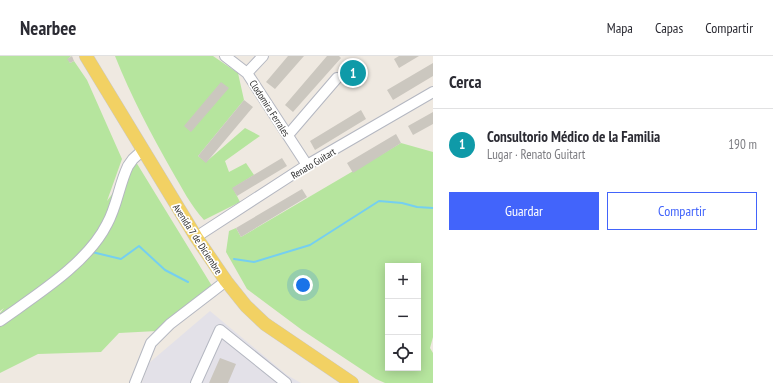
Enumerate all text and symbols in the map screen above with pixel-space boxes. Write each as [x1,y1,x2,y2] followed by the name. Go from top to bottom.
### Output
[20,16,77,40] text: Nearbee
[607,19,633,37] text: Mapa
[655,19,683,37] text: Capas
[705,19,753,37] text: Compartir
[340,58,366,88] pin: 1
[449,71,482,93] text: Cerca
[246,77,293,140] street label: Clodomira Ferrales
[487,127,660,146] text: Consultorio Médico de la Familia
[459,136,465,153] text: 1
[728,136,757,153] text: 190 m
[289,145,338,182] street label: Renato Guitart
[487,146,585,163] text: Lugar · Renato Guitart
[449,192,599,230] button: Guardar
[607,192,757,230] button: Compartir
[170,202,225,277] street label: Avenida 7 de Diciembre
[385,263,421,371] map controls
[385,263,421,299] button: +
[293,275,313,295] your location
[385,299,421,335] button: −
[385,335,421,371] button: locate

